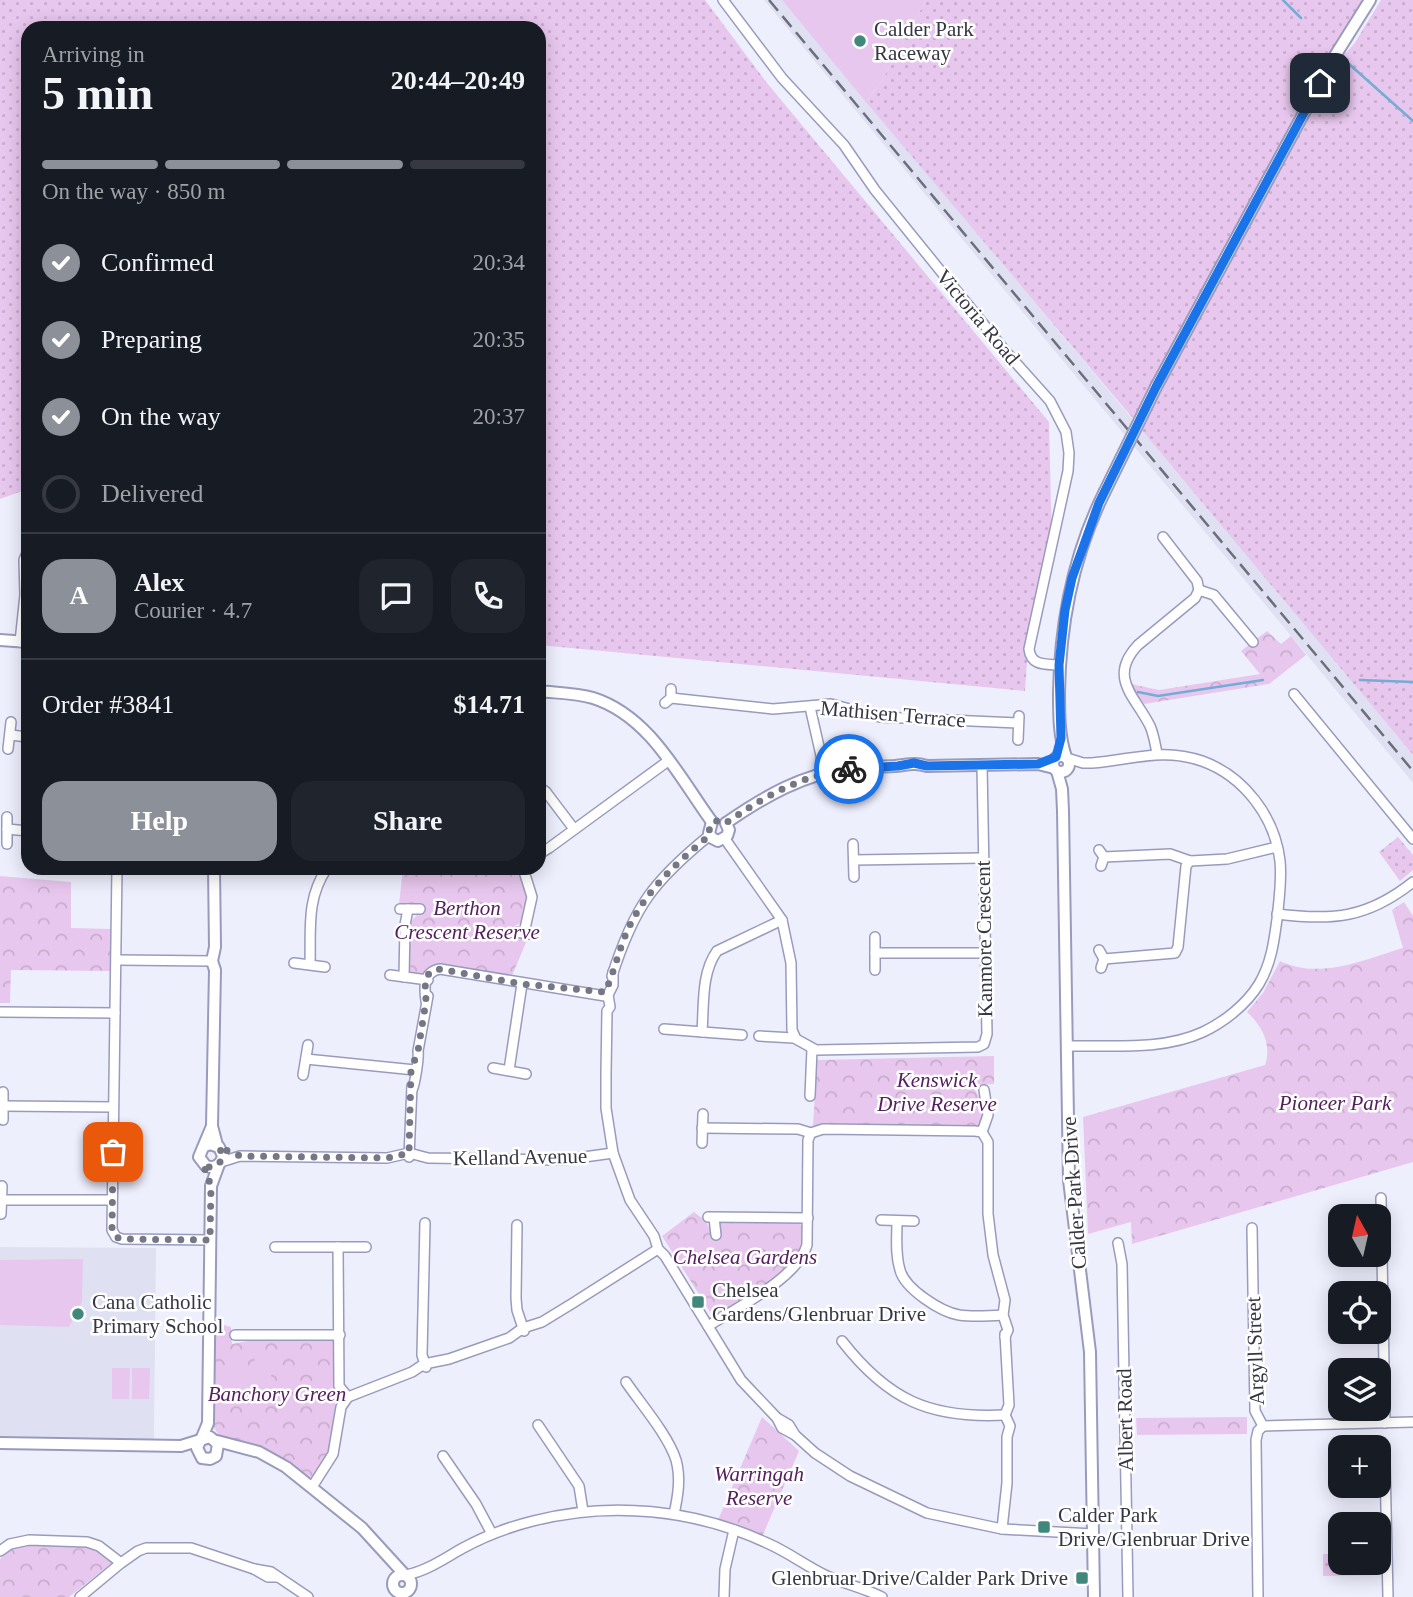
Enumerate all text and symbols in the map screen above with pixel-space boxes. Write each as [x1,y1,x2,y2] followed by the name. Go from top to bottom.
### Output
[874,17,974,65] place label: Calder Park Raceway
[852,33,868,49] marker: Calder Park Raceway
[42,42,145,67] text: Arriving in
[1290,53,1350,113] pin
[1301,64,1339,102] icon: home
[391,66,525,95] text: 20:44–20:49
[42,68,153,119] text: 5 min
[42,179,225,204] text: On the way · 850 m
[42,244,80,282] icon: check
[101,248,214,277] text: Confirmed
[473,250,525,275] text: 20:34
[931,264,1025,370] street label: Victoria Road
[42,321,80,359] icon: check
[101,325,202,354] text: Preparing
[473,327,525,352] text: 20:35
[42,398,80,436] icon: check
[101,402,221,431] text: On the way
[473,404,525,429] text: 20:37
[101,479,204,508] text: Delivered
[359,559,433,633] button: chat
[451,559,525,633] button: phone
[134,568,185,597] text: Alex
[70,581,88,610] text: A
[134,598,252,623] text: Courier · 4.7
[42,690,174,719] text: Order #3841
[454,690,525,719] text: $14.71
[819,696,967,732] street label: Mathisen Terrace
[814,734,884,804] courier
[830,750,868,788] icon: bike
[42,781,277,861] button: Help
[291,781,525,861] button: Share
[971,860,997,1018] street label: Kanmore Crescent
[394,896,540,944] park label: Berthon Crescent Reserve
[876,1068,997,1116] park label: Kenswick Drive Reserve
[1278,1091,1392,1115] park label: Pioneer Park
[1057,1116,1091,1270] street label: Calder Park Drive
[83,1122,143,1182] pin
[94,1133,132,1171] icon: bag
[453,1144,587,1170] street label: Kelland Avenue
[1328,1204,1391,1267] north arrow
[1328,1204,1391,1575] map controls
[673,1245,817,1269] park label: Chelsea Gardens
[712,1278,926,1326] place label: Chelsea Gardens/Glenbruar Drive
[1328,1281,1391,1344] button: locate
[92,1290,223,1338] place label: Cana Catholic Primary School
[690,1294,706,1310] marker: Chelsea Gardens/Glenbruar Drive
[1241,1296,1269,1406] street label: Argyll Street
[70,1306,86,1322] marker: Cana Catholic Primary School
[1328,1358,1391,1421] button: layers
[1112,1368,1138,1472] street label: Albert Road
[208,1382,346,1406] park label: Banchory Green
[1328,1435,1391,1498] button: +
[714,1462,804,1510] park label: Warringah Reserve
[1058,1503,1250,1551] place label: Calder Park Drive/Glenbruar Drive
[1328,1512,1391,1575] button: −
[1036,1519,1052,1535] marker: Calder Park Drive/Glenbruar Drive
[771,1566,1068,1590] place label: Glenbruar Drive/Calder Park Drive
[1074,1570,1090,1586] marker: Glenbruar Drive/Calder Park Drive

